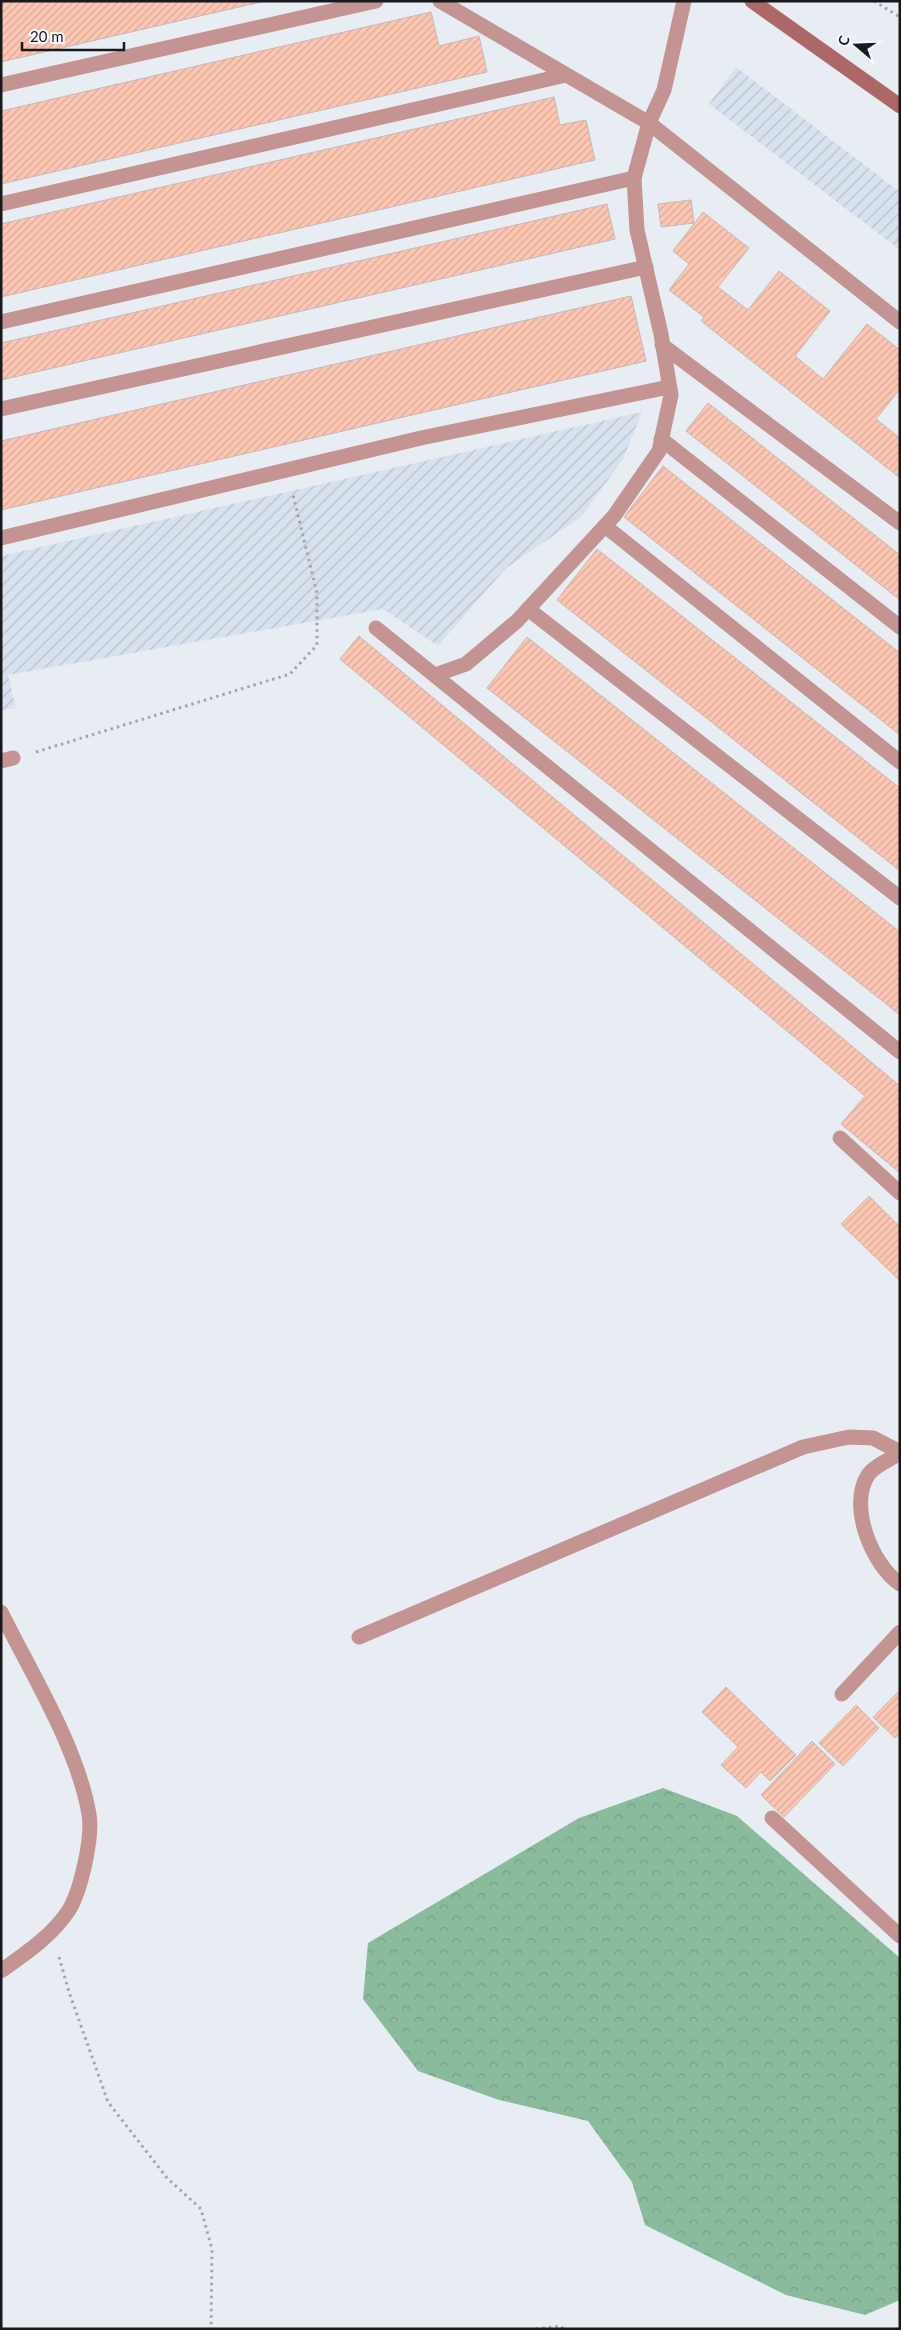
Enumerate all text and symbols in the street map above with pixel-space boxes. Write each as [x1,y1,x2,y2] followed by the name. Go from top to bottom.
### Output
[22,20,125,52] scale bar
[831,20,881,70] north arrow
[30,27,64,45] text: 20 m
[834,33,853,48] text: С

